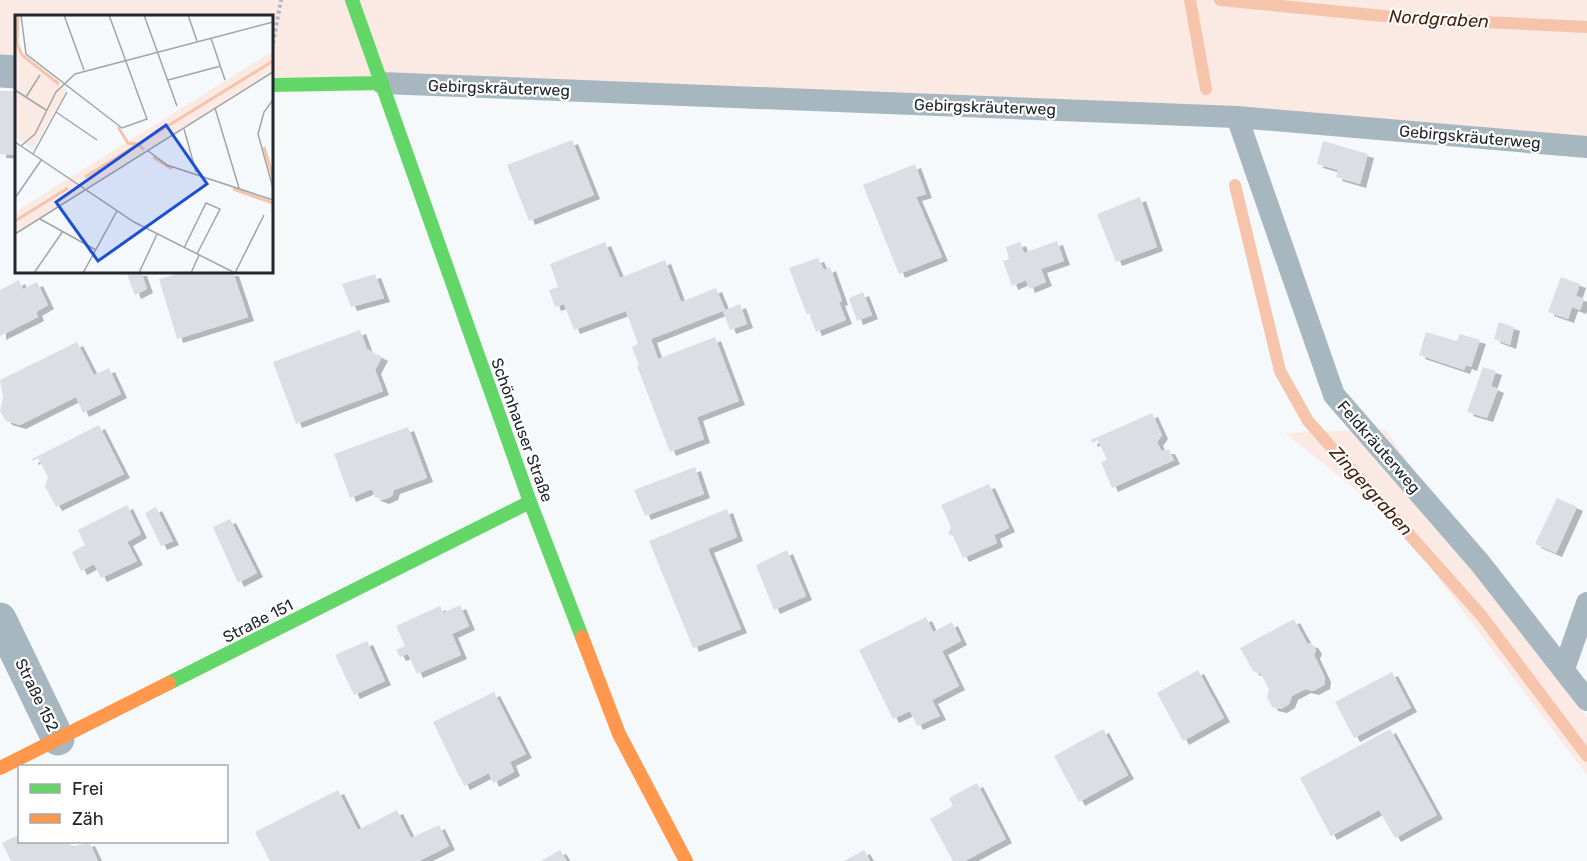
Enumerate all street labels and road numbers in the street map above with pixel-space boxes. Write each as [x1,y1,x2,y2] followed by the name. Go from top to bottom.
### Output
[428,76,570,100] street label: Gebirgskräuterweg
[914,95,1056,119] street label: Gebirgskräuterweg
[1398,121,1542,153] street label: Gebirgskräuterweg
[487,355,557,505] street label: Schönhauser Straße
[1334,397,1424,497] street label: Feldkräuterweg
[220,595,296,647] street label: Straße 151
[11,655,63,735] street label: Straße 152

